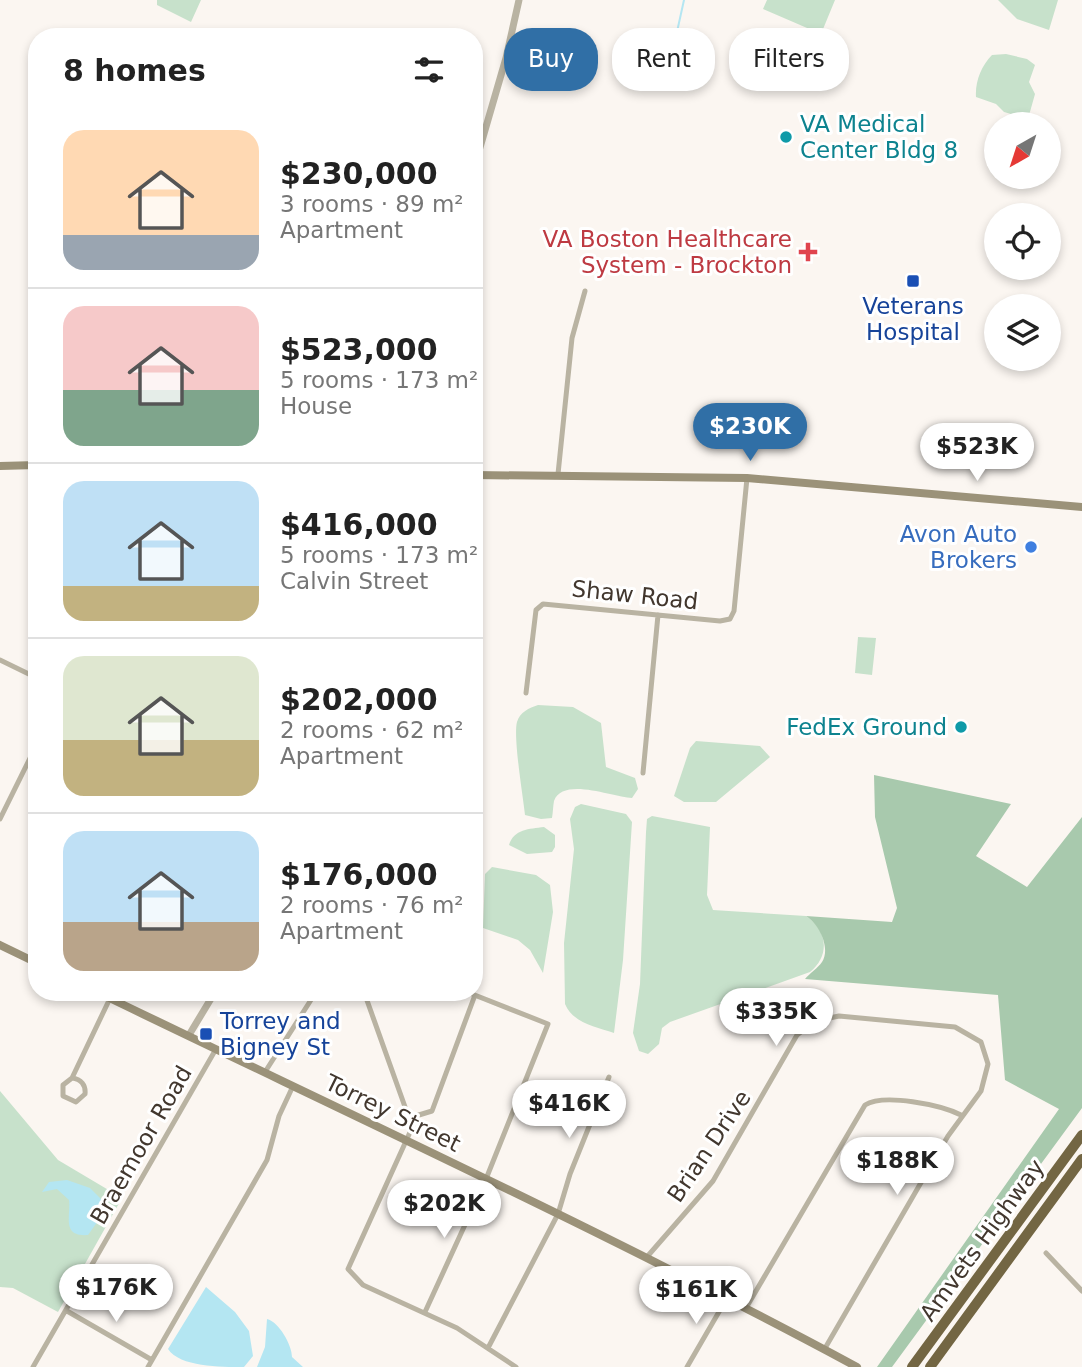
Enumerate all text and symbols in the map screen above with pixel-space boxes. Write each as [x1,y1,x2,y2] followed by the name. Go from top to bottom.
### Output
[504,28,598,91] chip: Buy
[612,28,715,91] chip: Rent
[729,28,849,91] chip: Filters
[410,51,448,89] icon: filters
[63,53,206,88] text: 8 homes
[800,111,958,163] place label: VA Medical Center Bldg 8
[984,112,1060,189] north arrow
[984,112,1061,371] map controls
[778,129,794,145] marker: VA Medical Center Bldg 8
[280,156,438,191] text: $230,000
[119,158,203,242] icon: home
[280,191,464,217] text: 3 rooms · 89 m²
[984,203,1061,280] button: locate
[280,217,403,243] text: Apartment
[543,226,792,278] place label: VA Boston Healthcare System - Brockton
[798,242,818,262] marker: VA Boston Healthcare System - Brockton
[905,273,921,289] marker: Veterans Hospital
[862,293,964,345] place label: Veterans Hospital
[984,294,1061,371] button: layers
[280,332,438,367] text: $523,000
[119,334,203,418] icon: home
[280,367,478,393] text: 5 rooms · 173 m²
[280,393,352,419] text: House
[701,404,799,463] pin: $230K
[709,413,791,439] text: $230K
[928,424,1026,483] pin: $523K
[936,433,1018,459] text: $523K
[280,507,438,542] text: $416,000
[119,509,203,593] icon: home
[900,521,1017,573] place label: Avon Auto Brokers
[1023,539,1039,555] marker: Avon Auto Brokers
[280,542,478,568] text: 5 rooms · 173 m²
[280,568,428,594] text: Calvin Street
[570,575,700,615] street label: Shaw Road
[280,682,438,717] text: $202,000
[119,684,203,768] icon: home
[786,714,947,740] place label: FedEx Ground
[280,717,464,743] text: 2 rooms · 62 m²
[953,719,969,735] marker: FedEx Ground
[280,743,403,769] text: Apartment
[280,857,438,892] text: $176,000
[119,859,203,943] icon: home
[280,892,464,918] text: 2 rooms · 76 m²
[280,918,403,944] text: Apartment
[727,988,825,1048] pin: $335K
[735,998,817,1024] text: $335K
[219,1008,341,1060] place label: Torrey and Bigney St
[198,1026,214,1042] marker: Torrey and Bigney St
[85,1061,197,1229] street label: Braemoor Road
[320,1069,465,1157] street label: Torrey Street
[520,1080,618,1140] pin: $416K
[662,1085,756,1207] street label: Brian Drive
[528,1090,610,1116] text: $416K
[848,1138,946,1197] pin: $188K
[856,1147,938,1173] text: $188K
[915,1154,1049,1326] street label: Amvets Highway
[395,1180,493,1240] pin: $202K
[403,1190,485,1216] text: $202K
[67,1264,165,1324] pin: $176K
[647,1266,745,1326] pin: $161K
[75,1274,157,1300] text: $176K
[655,1276,737,1302] text: $161K

